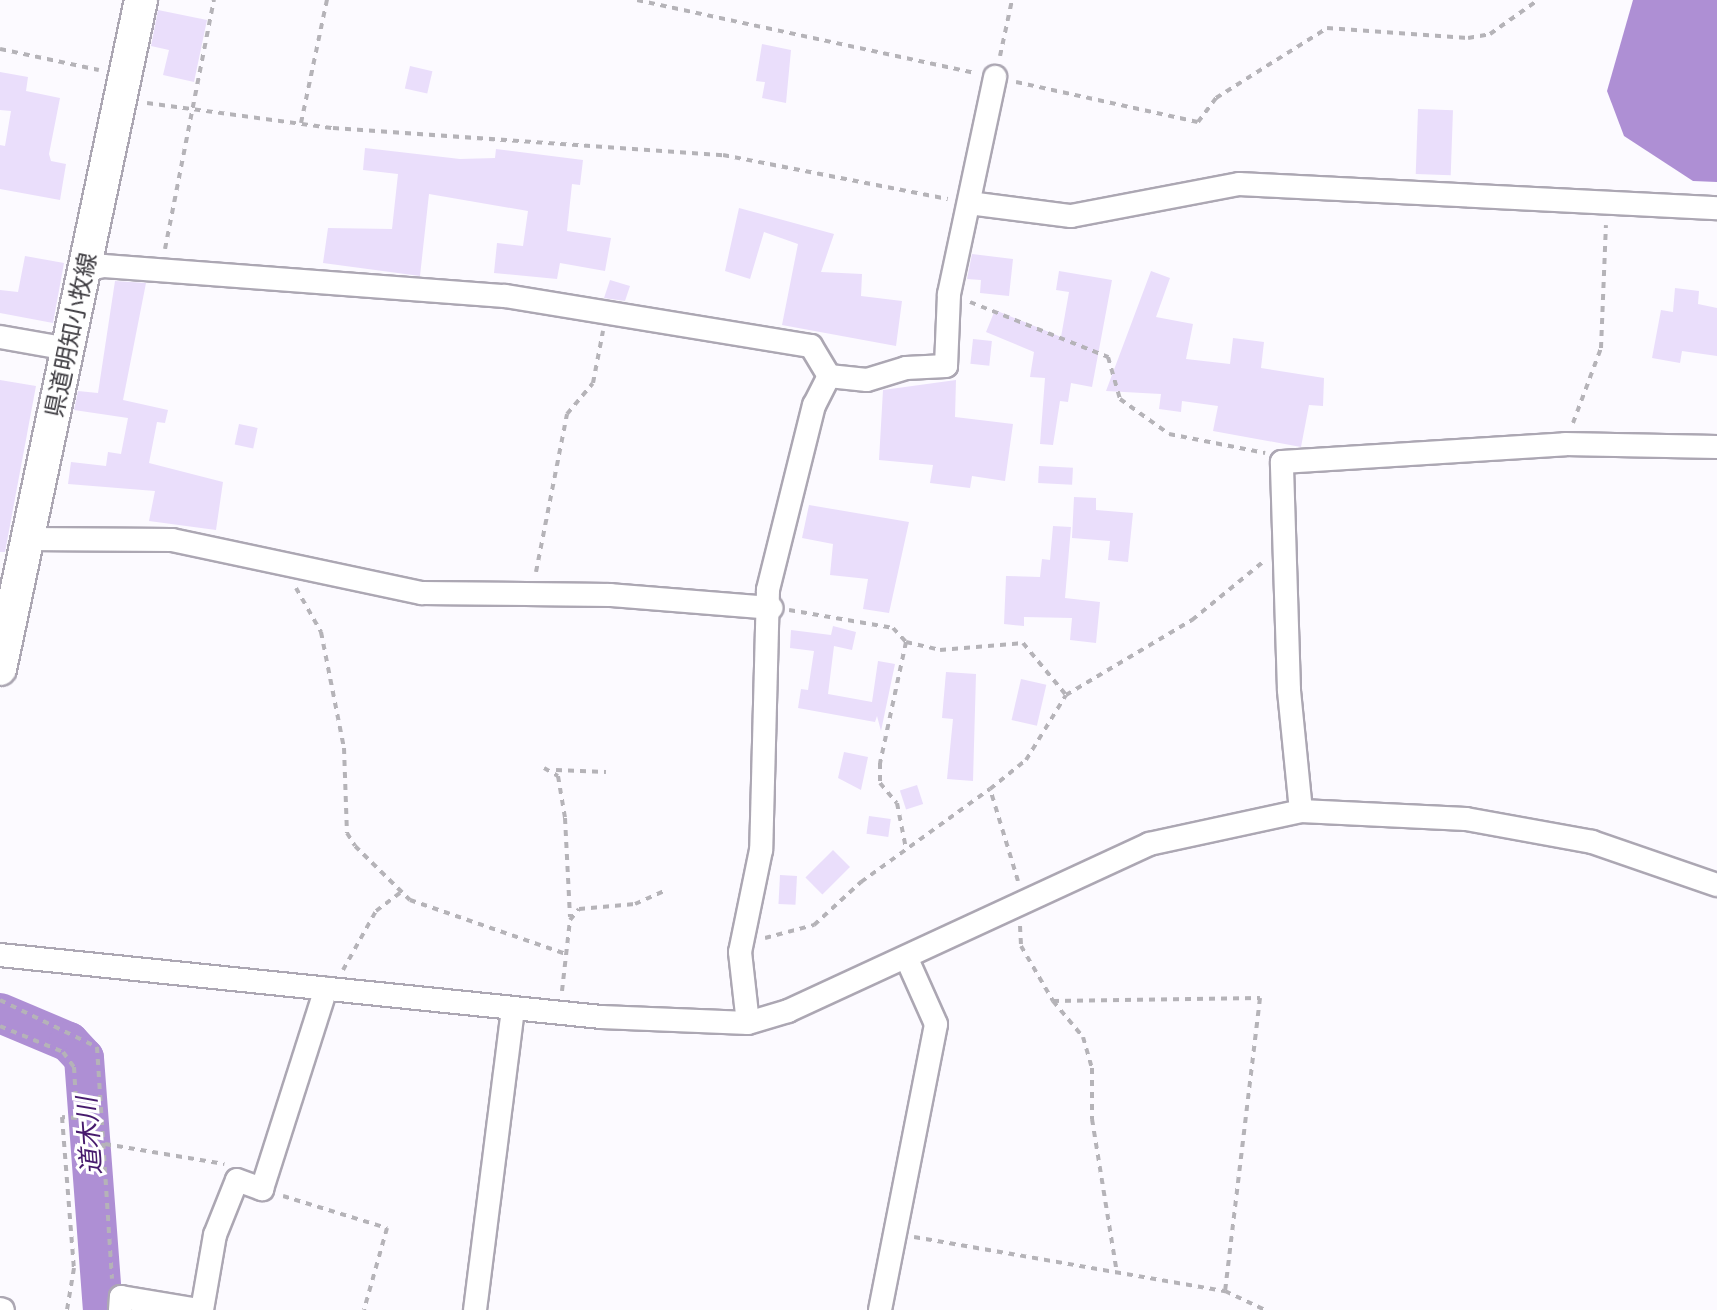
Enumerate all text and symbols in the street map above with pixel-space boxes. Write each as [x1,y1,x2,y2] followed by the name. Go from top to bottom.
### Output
[39,250,103,420] street label: 県道明知小牧線
[72,1096,108,1176] water label: 道木川

